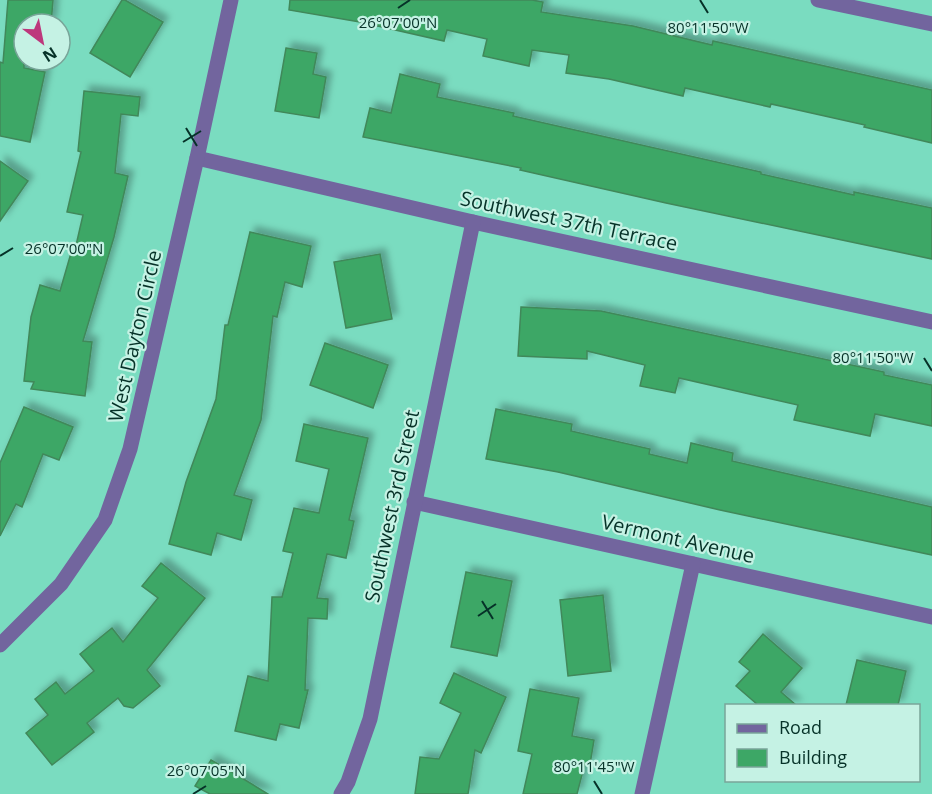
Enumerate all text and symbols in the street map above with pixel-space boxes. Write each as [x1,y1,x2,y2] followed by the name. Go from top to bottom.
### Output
[12,12,72,72] north arrow
[359,12,437,32] text: 26°07'00"N
[668,17,749,37] text: 80°11'50"W
[39,42,61,67] text: N
[458,184,680,257] street label: Southwest 37th Terrace
[25,238,103,258] text: 26°07'00"N
[102,247,167,424] street label: West Dayton Circle
[833,347,914,367] text: 80°11'50"W
[358,407,425,605] street label: Southwest 3rd Street
[599,508,757,569] street label: Vermont Avenue
[725,704,920,782] legend
[779,715,822,739] text: Road
[779,745,847,769] text: Building
[554,756,635,776] text: 80°11'45"W
[167,760,245,780] text: 26°07'05"N

